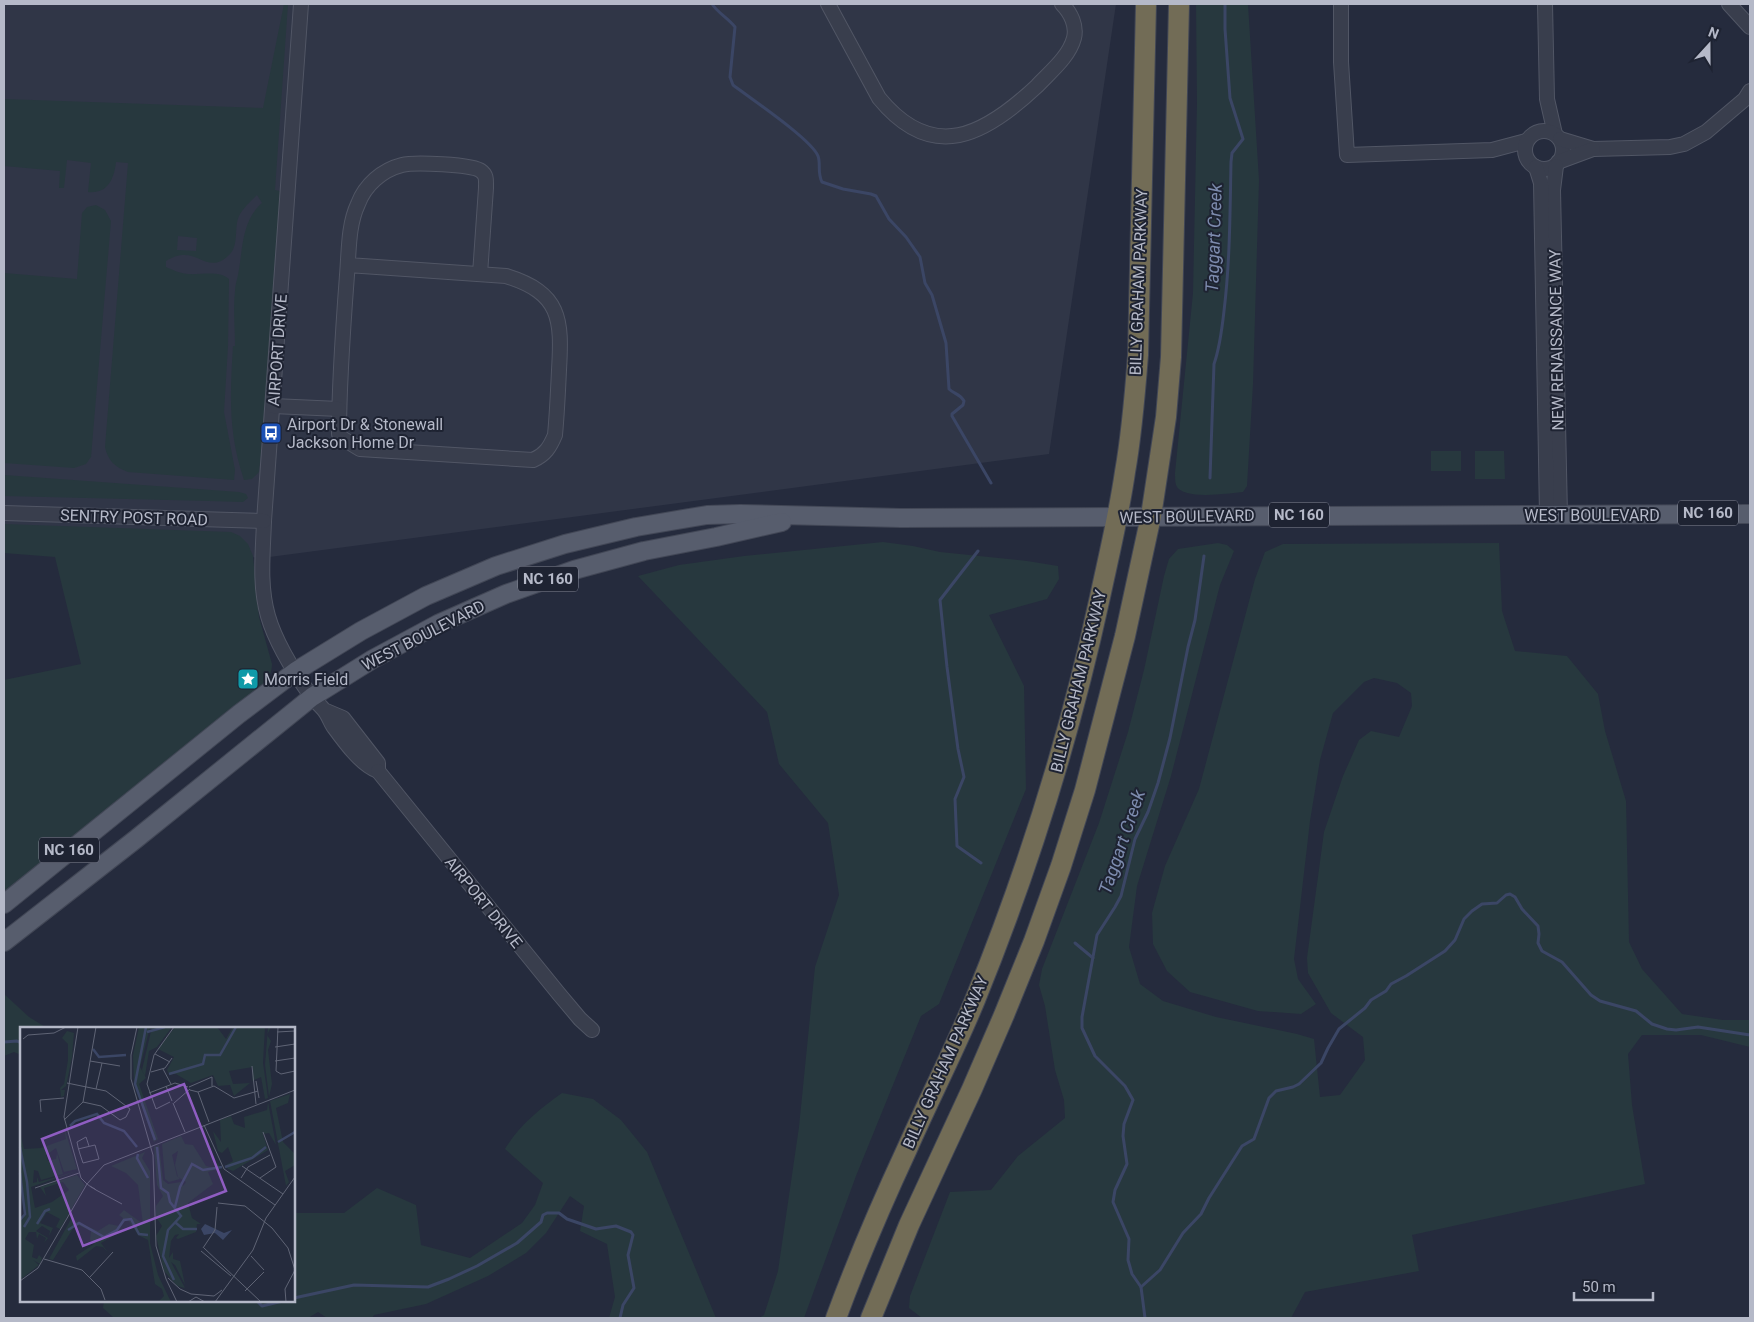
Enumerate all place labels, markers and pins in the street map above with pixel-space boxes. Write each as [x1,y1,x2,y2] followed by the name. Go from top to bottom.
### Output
[287,415,443,452] place label: Airport Dr & Stonewall Jackson Home Dr
[259,421,283,445] bus stop icon: Airport Dr & Stonewall Jackson Home Dr
[236,667,260,691] place icon: Morris Field
[264,670,348,689] place label: Morris Field

